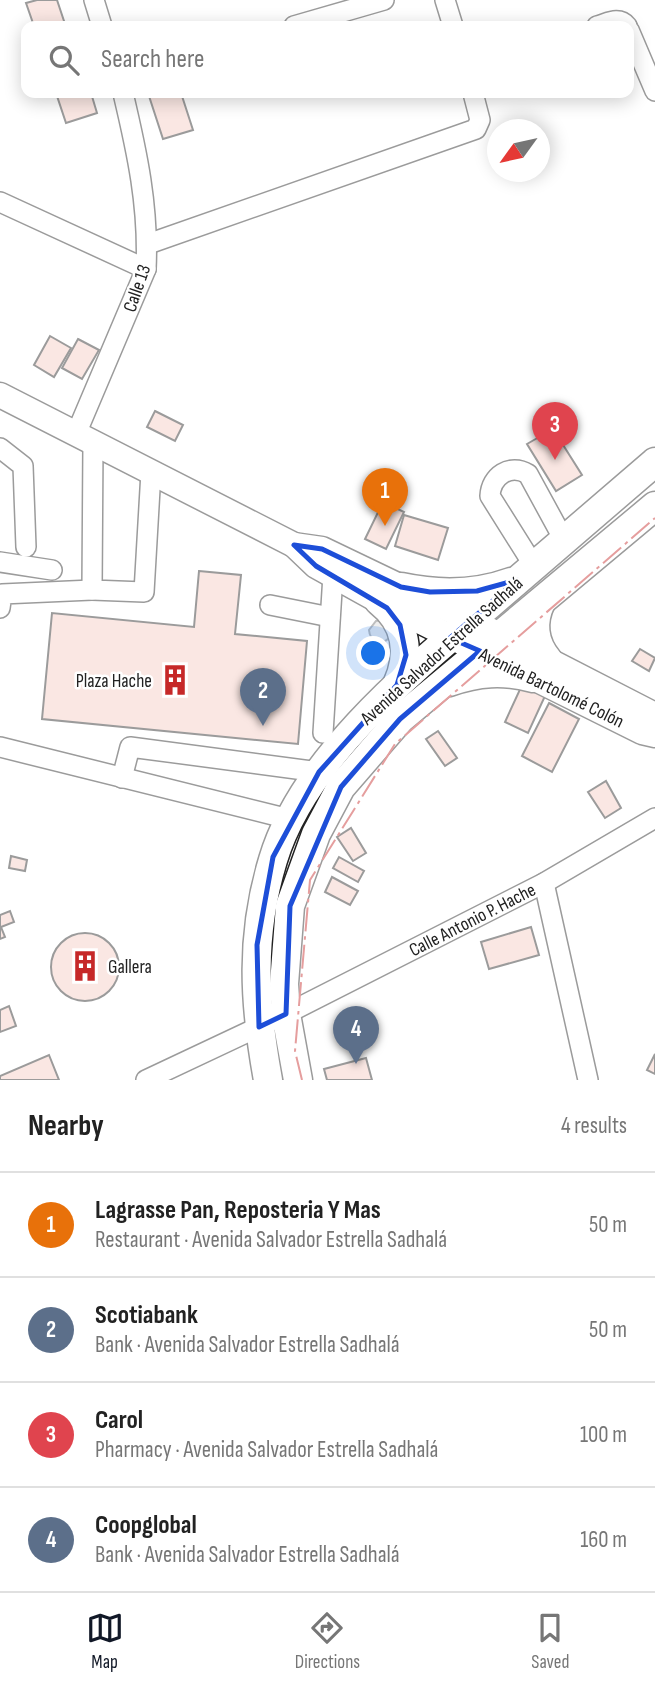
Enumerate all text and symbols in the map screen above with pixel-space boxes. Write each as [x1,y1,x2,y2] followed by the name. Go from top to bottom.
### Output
[21,21,634,98] search box
[45,41,83,79] icon: search
[101,44,204,75] text: Search here
[487,119,550,182] north arrow
[119,262,156,315] street label: Calle 13
[532,402,578,460] pin: 3
[362,468,408,526] pin: 1
[355,572,528,731] street label: Avenida Salvador Estrella Sadhalá
[356,636,390,670] your location
[474,643,628,733] street label: Avenida Bartolomé Colón
[158,663,192,697] building icon: Plaza Hache
[240,668,286,726] pin: 2
[76,670,152,693] place label: Plaza Hache
[405,879,540,962] street label: Calle Antonio P. Hache
[68,949,102,983] building icon: Gallera
[108,956,152,979] place label: Gallera
[333,1006,379,1064] pin: 4
[28,1108,104,1144] text: Nearby
[561,1112,627,1140] text: 4 results
[95,1195,381,1226] text: Lagrasse Pan, Reposteria Y Mas
[46,1211,56,1239] text: 1
[589,1211,627,1239] text: 50 m
[95,1226,447,1254] text: Restaurant · Avenida Salvador Estrella Sadhalá
[95,1300,198,1331] text: Scotiabank
[46,1316,56,1344] text: 2
[589,1316,627,1344] text: 50 m
[95,1331,400,1359] text: Bank · Avenida Salvador Estrella Sadhalá
[95,1405,143,1436] text: Carol
[46,1421,56,1449] text: 3
[580,1421,627,1449] text: 100 m
[95,1436,438,1464] text: Pharmacy · Avenida Salvador Estrella Sadhalá
[95,1510,197,1541] text: Coopglobal
[46,1526,56,1554] text: 4
[580,1526,627,1554] text: 160 m
[95,1541,400,1569] text: Bank · Avenida Salvador Estrella Sadhalá
[86,1609,124,1674] tab: Map
[295,1609,360,1674] tab: Directions
[531,1609,569,1674] tab: Saved

